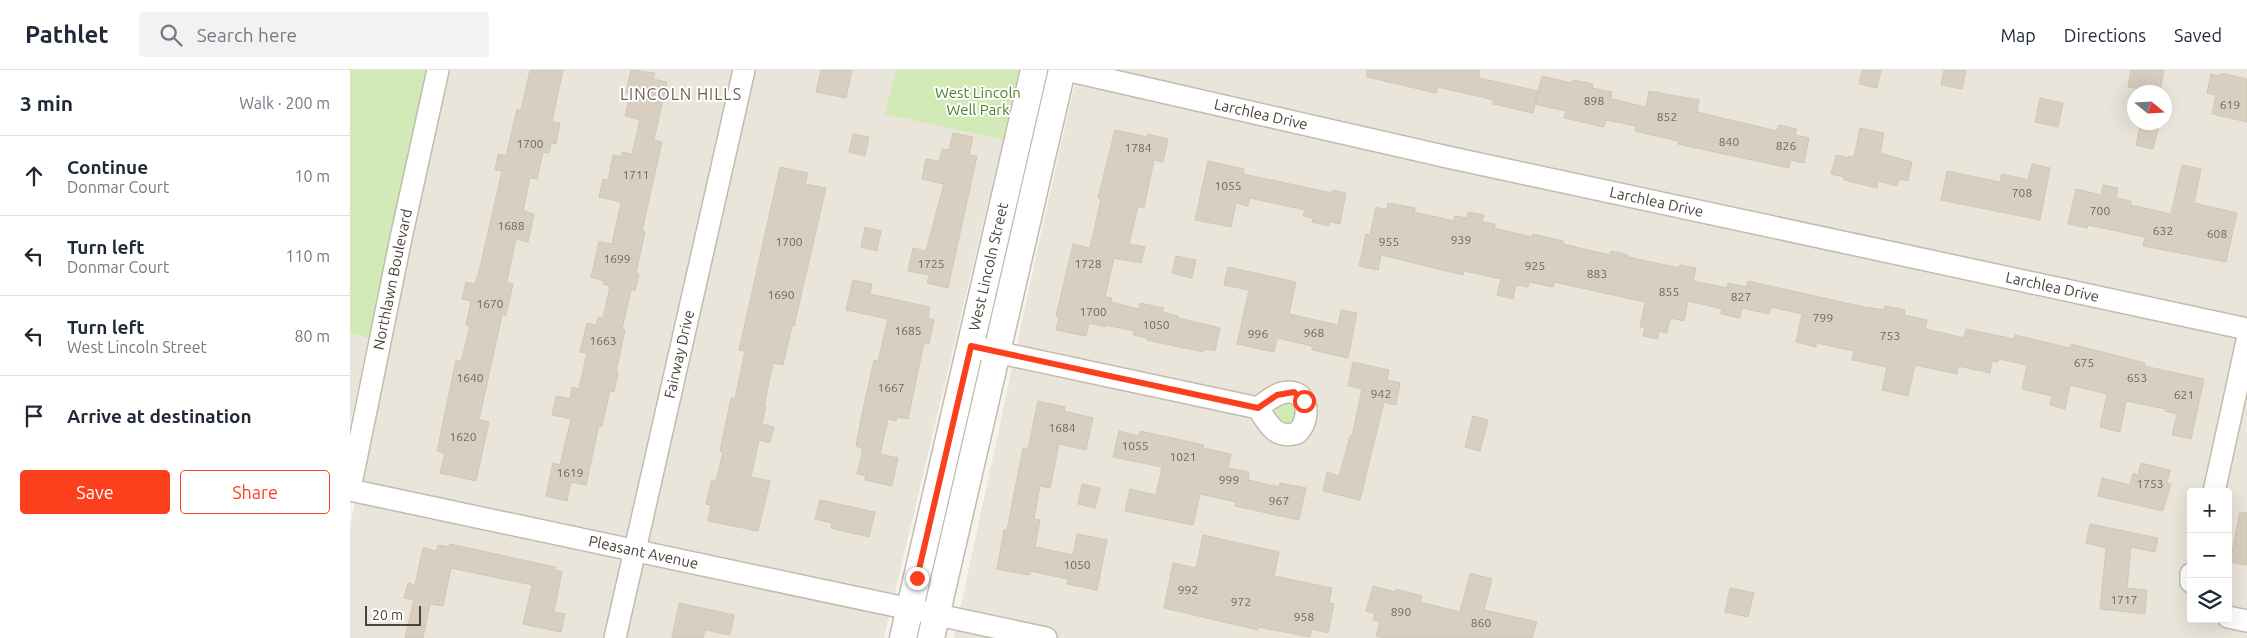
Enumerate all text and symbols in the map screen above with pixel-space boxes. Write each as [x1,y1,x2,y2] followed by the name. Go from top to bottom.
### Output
[139,12,489,57] search box
[25,21,109,48] text: Pathlet
[157,21,185,49] icon: search
[197,24,297,46] text: Search here
[2000,25,2036,45] text: Map
[2064,25,2146,45] text: Directions
[2174,25,2222,45] text: Saved
[935,84,1021,118] park label: West Lincoln Well Park
[620,85,742,103] district label: LINCOLN HILLS
[2127,85,2172,130] north arrow
[20,91,73,115] text: 3 min
[239,94,330,112] text: Walk · 200 m
[1584,94,1604,107] house number: 898
[1213,95,1310,133] street label: Larchlea Drive
[2220,98,2240,111] house number: 619
[1657,110,1677,123] house number: 852
[1719,135,1739,148] house number: 840
[516,137,544,150] house number: 1700
[1776,139,1796,152] house number: 826
[1124,141,1152,154] house number: 1784
[67,156,148,178] text: Continue
[20,162,48,190] icon: ahead
[294,167,330,185] text: 10 m
[622,168,650,181] house number: 1711
[67,178,169,196] text: Donmar Court
[1214,179,1242,192] house number: 1055
[1608,183,1705,220] street label: Larchlea Drive
[2012,186,2032,199] house number: 708
[965,201,1011,332] street label: West Lincoln Street
[2090,204,2110,217] house number: 700
[369,207,415,351] street label: Northlawn Boulevard
[497,219,525,232] house number: 1688
[2153,224,2173,237] house number: 632
[2207,227,2227,240] house number: 608
[1451,233,1471,246] house number: 939
[775,235,803,248] house number: 1700
[1379,235,1399,248] house number: 955
[67,236,145,258] text: Turn left
[20,242,48,270] icon: left
[285,247,330,265] text: 110 m
[603,252,631,265] house number: 1699
[917,257,945,270] house number: 1725
[1074,257,1102,270] house number: 1728
[67,258,169,276] text: Donmar Court
[1525,259,1545,272] house number: 925
[1587,267,1607,280] house number: 883
[2004,268,2101,305] street label: Larchlea Drive
[1659,285,1679,298] house number: 855
[767,288,795,301] house number: 1690
[1731,290,1751,303] house number: 827
[476,297,504,310] house number: 1670
[1079,305,1107,318] house number: 1700
[661,308,697,400] street label: Fairway Drive
[1813,311,1833,324] house number: 799
[67,316,145,338] text: Turn left
[1142,318,1170,331] house number: 1050
[20,322,48,350] icon: left
[894,324,922,337] house number: 1685
[1304,326,1324,339] house number: 968
[294,327,330,345] text: 80 m
[1248,327,1268,340] house number: 996
[1880,329,1900,342] house number: 753
[589,334,617,347] house number: 1663
[67,338,207,356] text: West Lincoln Street
[2074,356,2094,369] house number: 675
[456,371,484,384] house number: 1640
[2127,371,2147,384] house number: 653
[877,381,905,394] house number: 1667
[1371,387,1391,400] house number: 942
[2174,388,2194,401] house number: 621
[1293,390,1316,413] route start
[20,402,48,430] icon: arrive
[67,405,252,427] text: Arrive at destination
[1048,421,1076,434] house number: 1684
[449,430,477,443] house number: 1620
[1121,439,1149,452] house number: 1055
[1169,450,1197,463] house number: 1021
[556,466,584,479] house number: 1619
[20,470,170,514] button: Save
[180,470,330,514] button: Share
[1219,473,1239,486] house number: 999
[2136,477,2164,490] house number: 1753
[2187,488,2232,623] map controls
[2187,488,2232,533] button: +
[1269,494,1289,507] house number: 967
[587,532,700,572] street label: Pleasant Avenue
[2187,533,2232,578] button: −
[1063,558,1091,571] house number: 1050
[906,567,929,590] route end
[2187,578,2232,623] button: layers
[1178,583,1198,596] house number: 992
[2110,593,2138,606] house number: 1717
[1231,595,1251,608] house number: 972
[365,603,421,626] scale bar
[1391,605,1411,618] house number: 890
[372,607,403,623] text: 20 m
[1294,610,1314,623] house number: 958
[1471,616,1491,629] house number: 860

